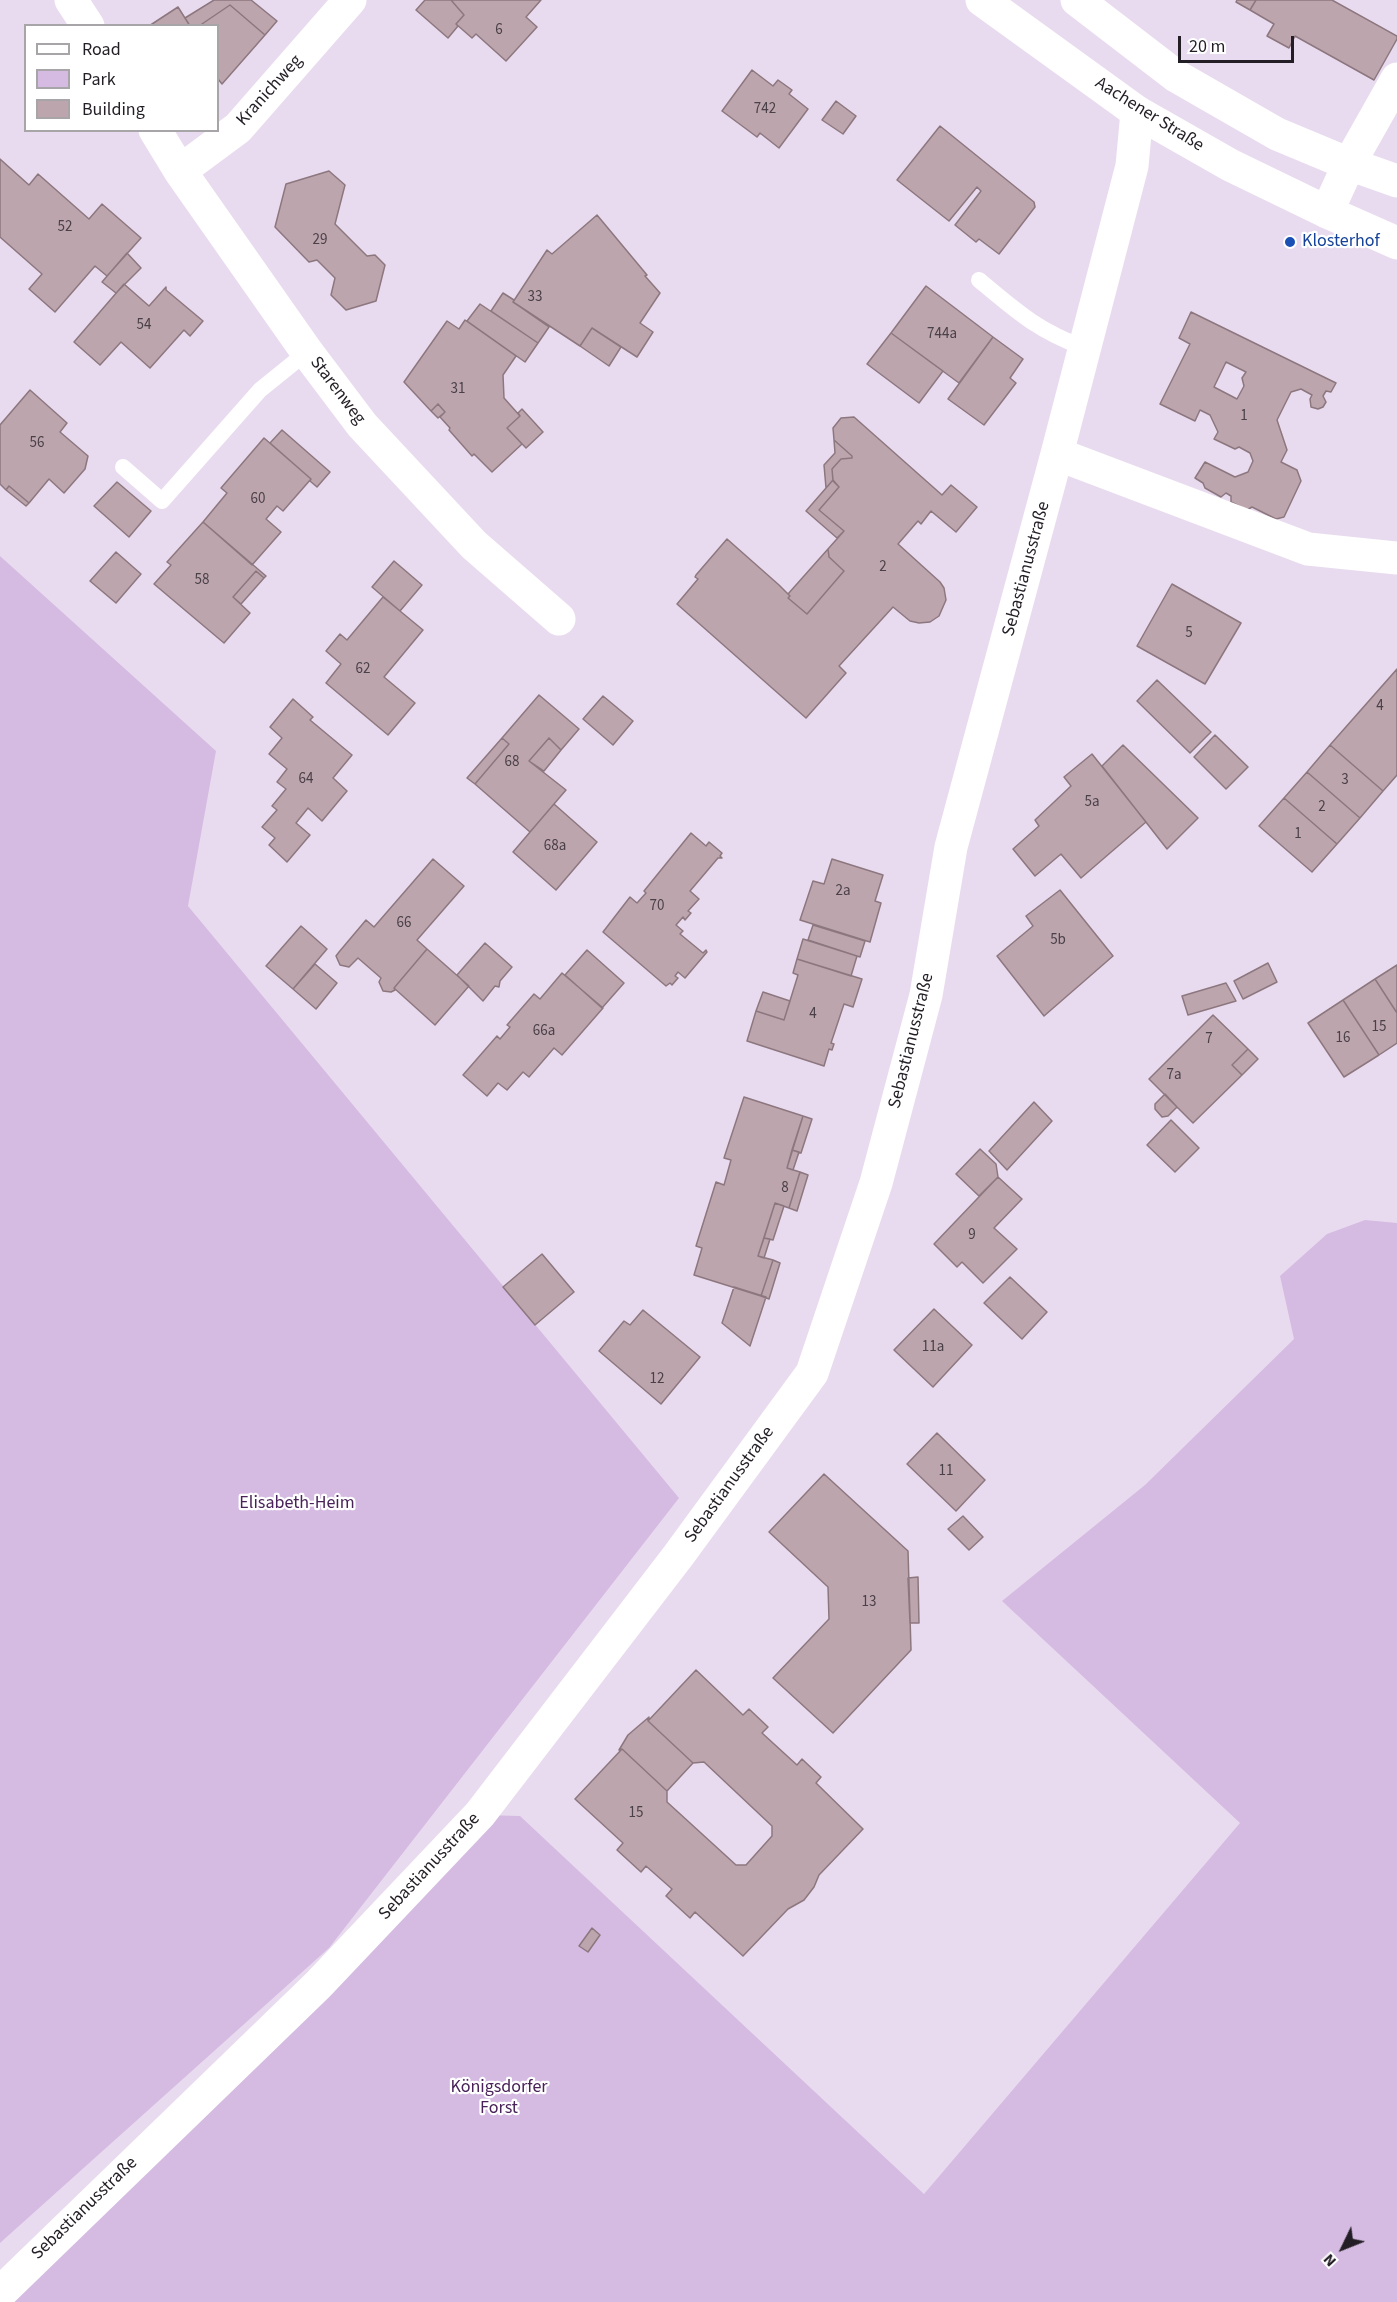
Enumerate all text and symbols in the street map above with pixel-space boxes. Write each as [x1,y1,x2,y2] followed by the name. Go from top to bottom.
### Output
[495,22,503,40] house number: 6
[24,24,219,132] legend
[1181,24,1296,62] scale bar
[1189,34,1225,59] text: 20 m
[82,37,121,62] text: Road
[232,51,308,131] street label: Kranichweg
[82,67,116,92] text: Park
[1091,73,1207,157] street label: Aachener Straße
[82,97,145,122] text: Building
[754,101,776,119] house number: 742
[58,219,72,237] house number: 52
[1302,231,1380,253] place label: Klosterhof
[313,232,327,250] house number: 29
[1283,235,1297,249] marker: Klosterhof
[528,289,542,307] house number: 33
[137,317,151,335] house number: 54
[927,326,957,344] house number: 744a
[304,353,370,429] street label: Starenweg
[451,381,465,399] house number: 31
[1240,408,1248,426] house number: 1
[30,435,44,453] house number: 56
[251,491,265,509] house number: 60
[999,499,1055,639] street label: Sebastianusstraße
[879,559,887,577] house number: 2
[195,572,209,590] house number: 58
[1185,625,1193,643] house number: 5
[356,661,370,679] house number: 62
[1376,698,1384,716] house number: 4
[505,754,519,772] house number: 68
[299,771,313,789] house number: 64
[1341,772,1349,790] house number: 3
[1084,794,1100,812] house number: 5a
[1318,799,1326,817] house number: 2
[1294,826,1302,844] house number: 1
[544,838,566,856] house number: 68a
[835,883,851,901] house number: 2a
[650,898,664,916] house number: 70
[397,915,411,933] house number: 66
[1050,932,1066,950] house number: 5b
[885,971,939,1111] street label: Sebastianusstraße
[809,1006,817,1024] house number: 4
[1372,1019,1386,1037] house number: 15
[533,1023,555,1041] house number: 66a
[1336,1030,1350,1048] house number: 16
[1205,1031,1213,1049] house number: 7
[1166,1067,1182,1085] house number: 7a
[781,1180,789,1198] house number: 8
[968,1227,976,1245] house number: 9
[922,1339,944,1357] house number: 11a
[650,1371,664,1389] house number: 12
[680,1423,780,1547] street label: Sebastianusstraße
[939,1463,953,1481] house number: 11
[239,1493,355,1515] park label: Elisabeth-Heim
[862,1594,876,1612] house number: 13
[629,1805,643,1823] house number: 15
[375,1809,485,1925] street label: Sebastianusstraße
[450,2077,548,2120] park label: Königsdorfer Forst
[28,2153,142,2265] street label: Sebastianusstraße
[1313,2218,1373,2278] north arrow
[1318,2249,1342,2272] text: N

